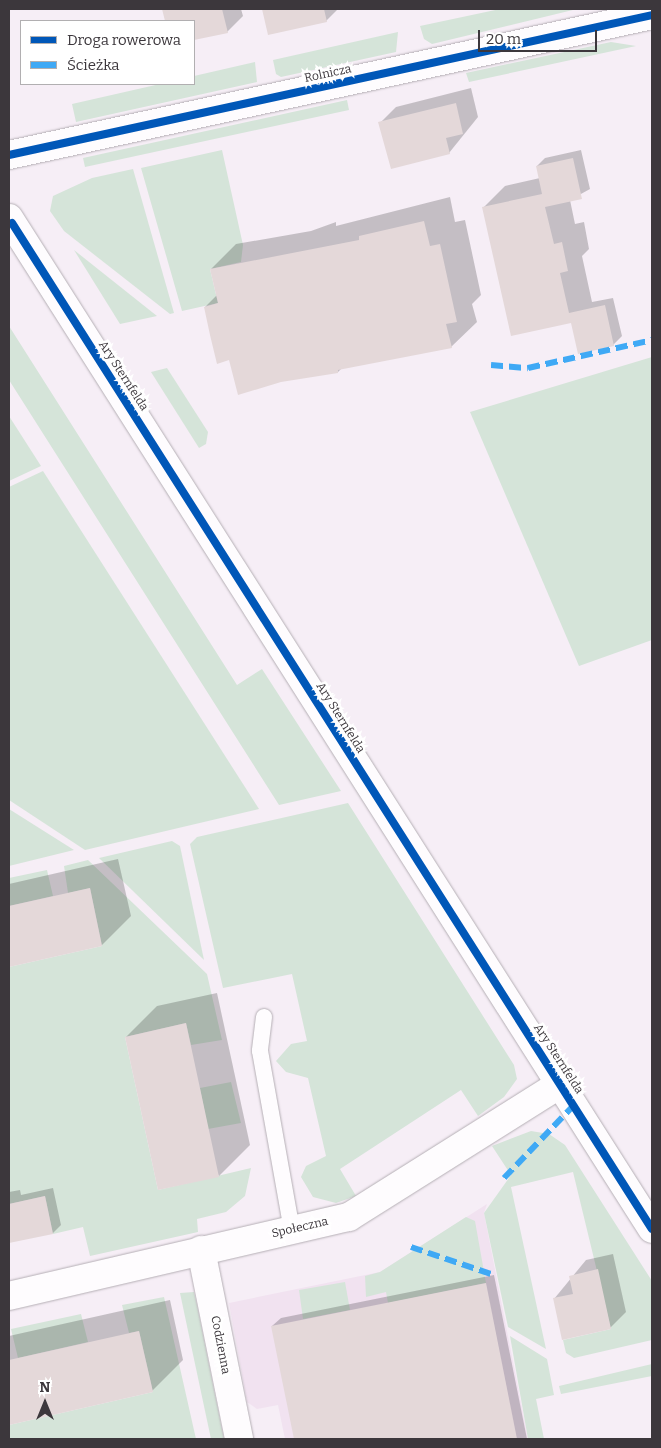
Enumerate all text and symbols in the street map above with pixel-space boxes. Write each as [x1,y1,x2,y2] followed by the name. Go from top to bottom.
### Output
[20,20,195,85] legend
[481,20,600,52] scale bar
[486,30,521,48] text: 20 m
[67,31,181,49] text: Droga rowerowa
[67,56,119,74] text: Ścieżka
[303,62,353,86] street label: Rolnicza
[95,338,151,414] street label: Ary Sternfelda
[313,680,367,756] street label: Ary Sternfelda
[530,1021,586,1097] street label: Ary Sternfelda
[270,1215,330,1241] street label: Społeczna
[207,1315,233,1375] street label: Codzienna
[20,1378,70,1428] north arrow
[40,1379,50,1396] text: N

